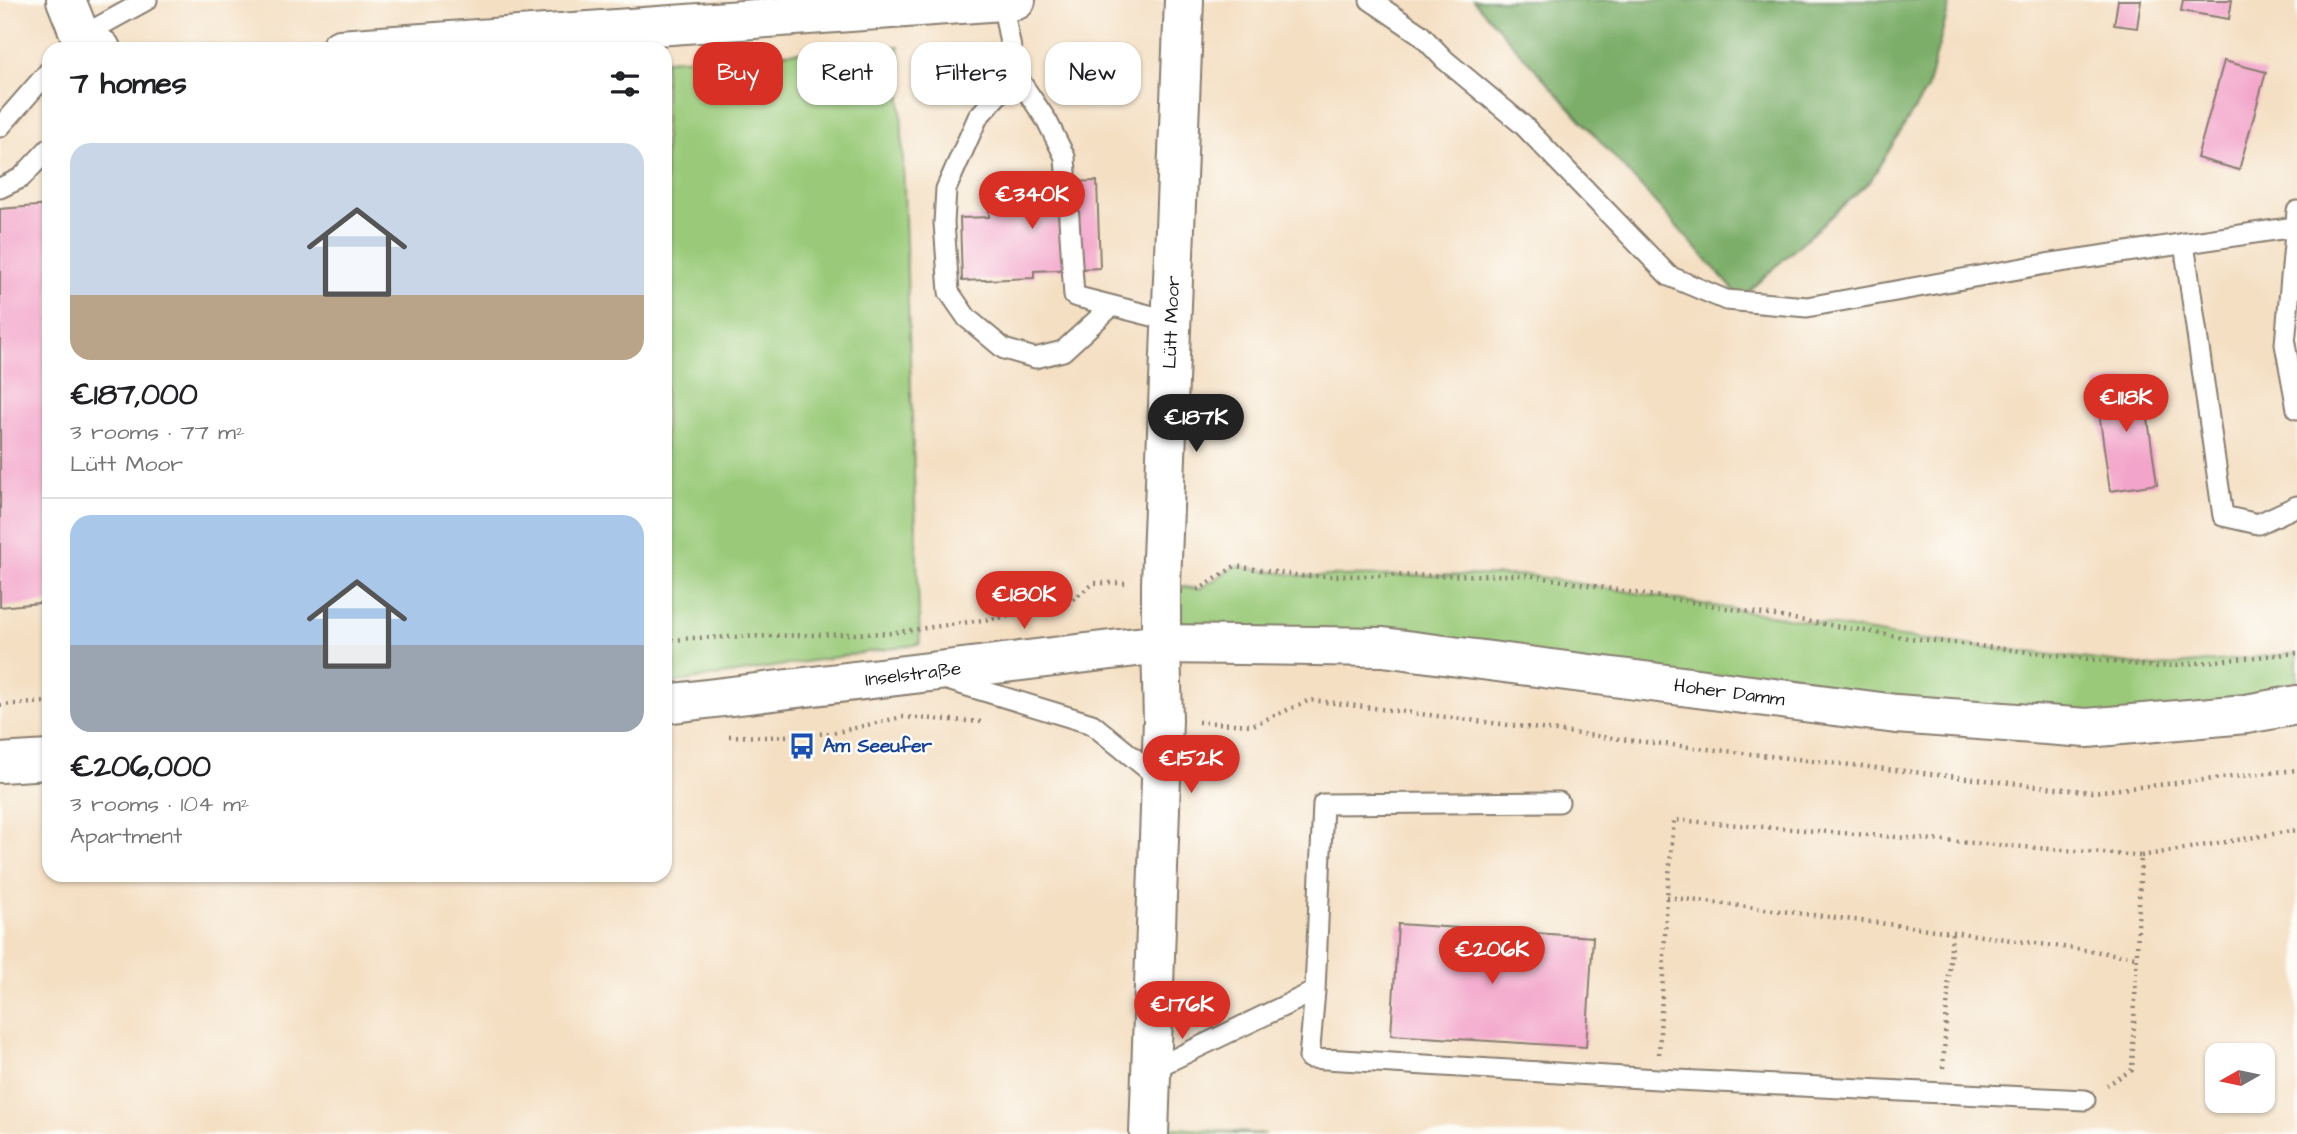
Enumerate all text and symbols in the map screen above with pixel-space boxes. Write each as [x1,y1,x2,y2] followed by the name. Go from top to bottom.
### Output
[693,42,783,105] chip: Buy
[797,42,897,105] chip: Rent
[911,42,1031,105] chip: Filters
[1045,42,1141,105] chip: New
[70,63,187,105] text: 7 homes
[606,65,644,103] icon: filters
[983,172,1081,231] pin: €340K
[995,178,1069,210] text: €340K
[294,189,420,315] icon: home
[1156,275,1187,369] street label: Lütt Moor
[70,374,198,416] text: €187,000
[2077,374,2175,434] pin: €118K
[2099,381,2153,413] text: €118K
[1147,394,1245,454] pin: €187K
[1164,401,1228,433] text: €187K
[70,416,245,448] text: 3 rooms · 77 m²
[70,448,183,480] text: Lütt Moor
[294,561,420,687] icon: home
[975,572,1073,631] pin: €180K
[992,578,1056,610] text: €180K
[864,655,963,693] street label: Inselstraße
[1672,672,1787,713] street label: Hoher Damm
[787,731,817,761] bus stop icon: Am Seeufer
[823,733,933,760] place label: Am Seeufer
[1142,736,1240,795] pin: €152K
[1159,742,1223,774] text: €152K
[70,746,211,788] text: €206,000
[70,788,249,820] text: 3 rooms · 104 m²
[70,820,182,852] text: Apartment
[1443,926,1541,986] pin: €206K
[1455,933,1529,965] text: €206K
[1133,982,1231,1041] pin: €176K
[1150,988,1214,1020] text: €176K
[2205,1043,2275,1113] north arrow
[2205,1043,2275,1113] map controls

